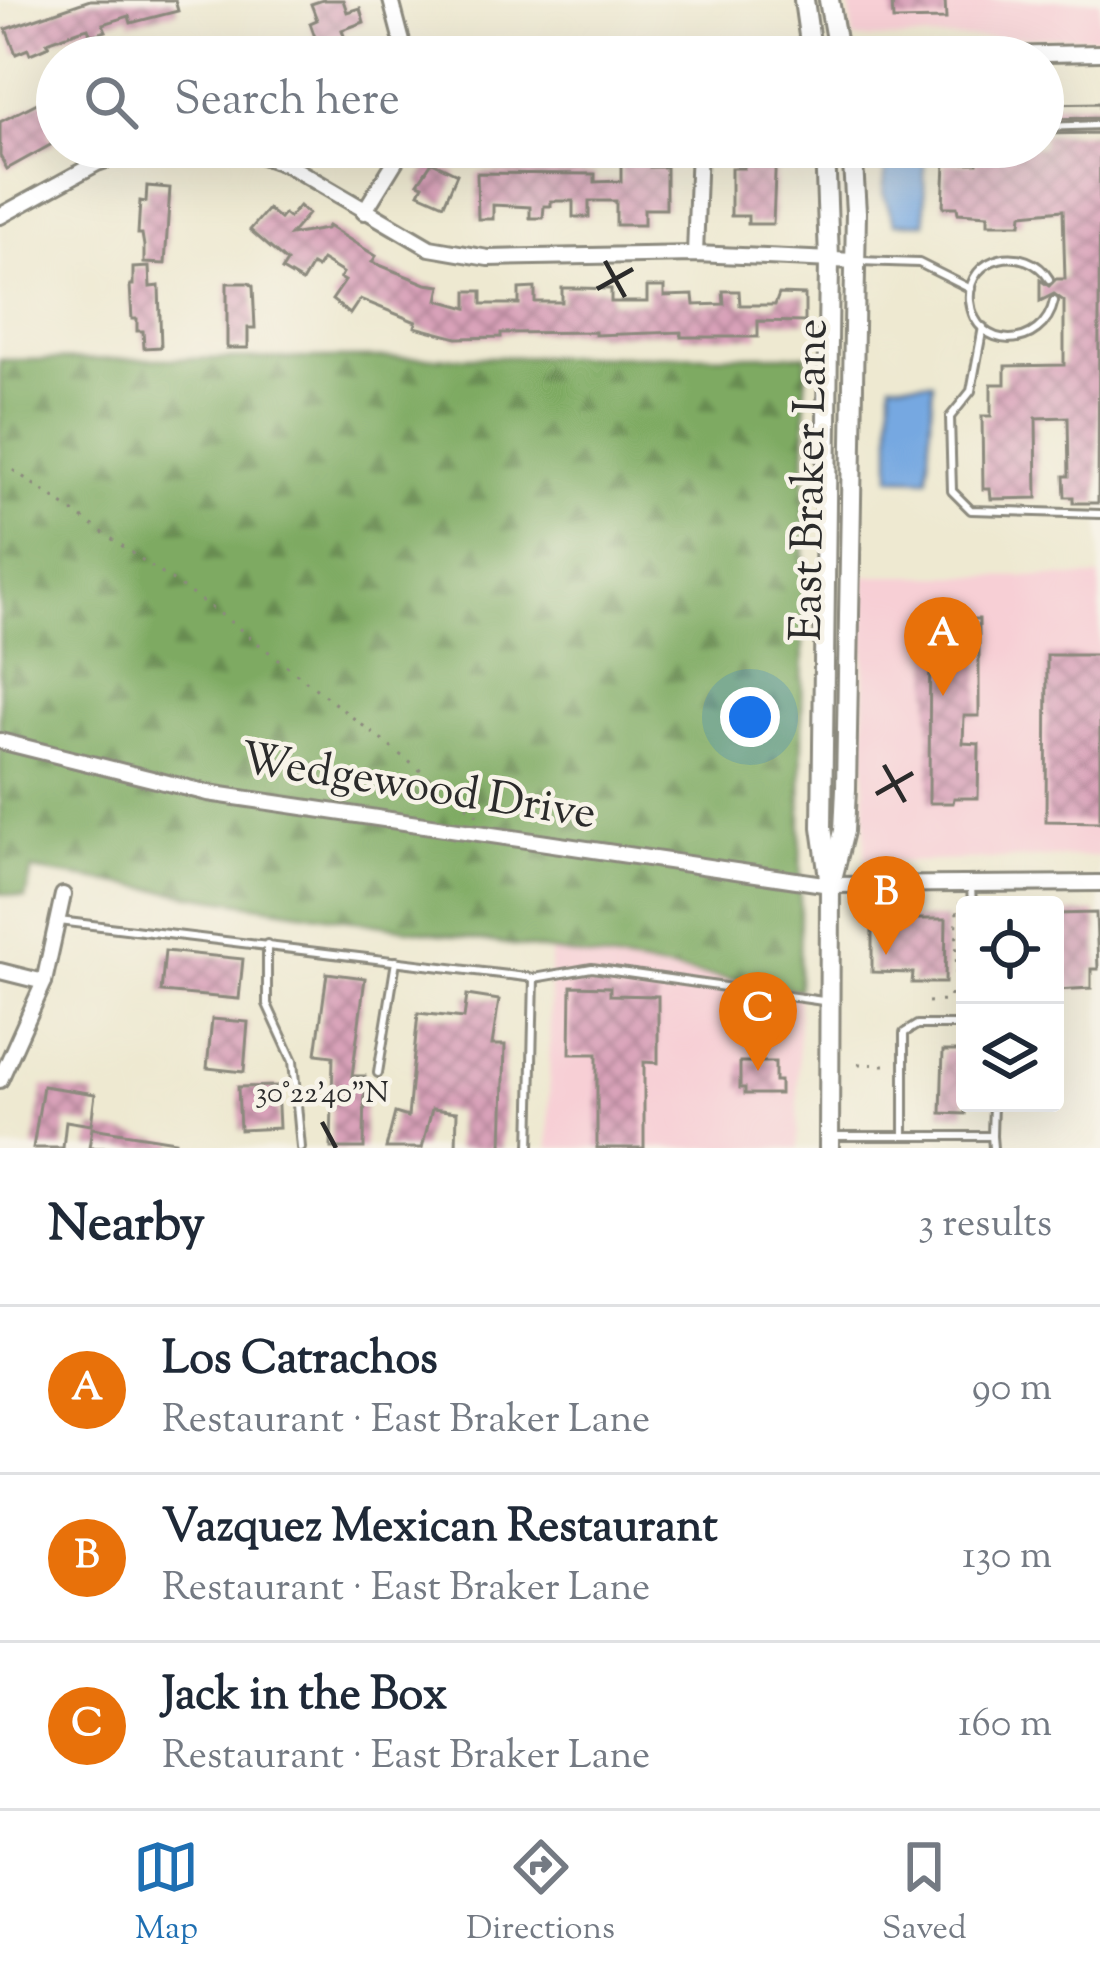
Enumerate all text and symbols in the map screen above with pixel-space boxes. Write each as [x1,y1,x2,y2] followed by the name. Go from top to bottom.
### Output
[36,36,1064,168] search box
[78,69,144,135] icon: search
[174,70,400,135] text: Search here
[777,318,847,642] street label: East Braker Lane
[904,597,982,696] pin: A
[720,687,780,747] your location
[236,729,600,849] street label: Wedgewood Drive
[847,856,925,955] pin: B
[956,896,1064,1112] map controls
[956,896,1064,1004] button: locate
[719,972,797,1071] pin: C
[956,1004,1064,1112] button: layers
[255,1073,389,1116] text: 30°22'40"N
[48,1190,205,1263] text: Nearby
[918,1198,1052,1254] text: 3 results
[162,1329,438,1394] text: Los Catrachos
[71,1362,103,1418] text: A
[972,1362,1052,1418] text: 90 m
[162,1394,650,1450] text: Restaurant · East Braker Lane
[162,1497,718,1562] text: Vazquez Mexican Restaurant
[75,1530,99,1586] text: B
[962,1530,1052,1586] text: 130 m
[162,1562,650,1618] text: Restaurant · East Braker Lane
[162,1665,447,1730] text: Jack in the Box
[71,1698,103,1754] text: C
[958,1698,1052,1754] text: 160 m
[162,1730,650,1786] text: Restaurant · East Braker Lane
[133,1834,199,1954] tab: Map
[466,1834,615,1954] tab: Directions
[882,1834,967,1954] tab: Saved

